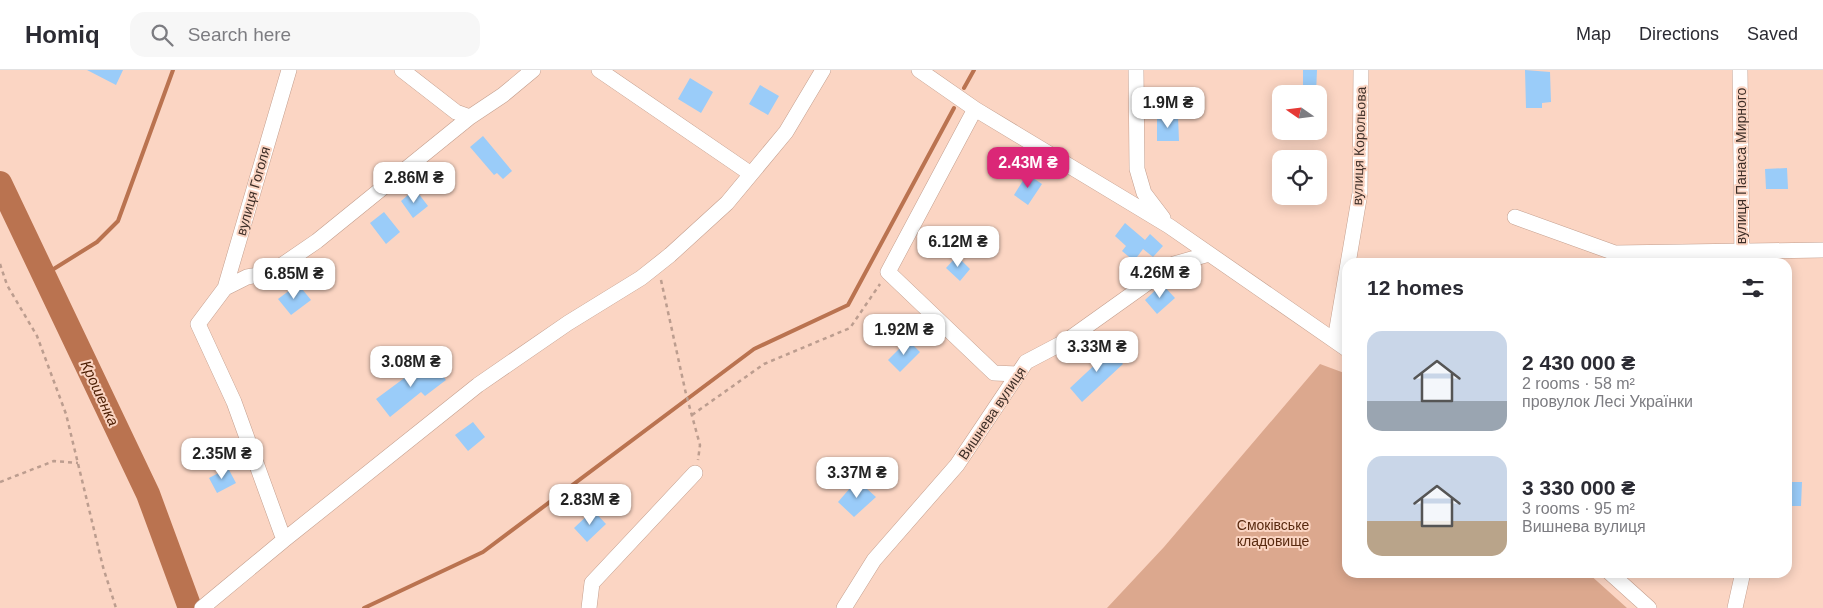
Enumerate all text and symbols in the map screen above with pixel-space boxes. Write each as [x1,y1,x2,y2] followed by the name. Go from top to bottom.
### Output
[130,12,480,57] search box
[25,21,100,48] text: Homiq
[148,21,176,49] icon: search
[188,24,291,45] text: Search here
[1576,24,1611,44] text: Map
[1639,24,1719,44] text: Directions
[1747,24,1798,44] text: Saved
[1272,85,1328,140] north arrow
[1272,85,1327,205] map controls
[1349,86,1369,206] street label: вулиця Корольова
[1127,87,1209,129] pin: 1.9M ₴
[1733,87,1749,244] street label: вулиця Панаса Мирного
[1143,94,1193,111] text: 1.9M ₴
[233,145,273,237] street label: вулиця Гоголя
[982,146,1074,189] pin: 2.43M ₴
[1272,150,1327,205] button: locate
[998,154,1058,171] text: 2.43M ₴
[368,162,460,204] pin: 2.86M ₴
[384,169,444,186] text: 2.86M ₴
[912,226,1004,268] pin: 6.12M ₴
[928,233,988,250] text: 6.12M ₴
[1114,256,1206,299] pin: 4.26M ₴
[248,258,340,300] pin: 6.85M ₴
[1130,264,1190,281] text: 4.26M ₴
[264,265,324,282] text: 6.85M ₴
[1739,274,1767,302] icon: filters
[1367,276,1464,299] text: 12 homes
[858,314,950,356] pin: 1.92M ₴
[874,321,934,338] text: 1.92M ₴
[1051,330,1143,373] pin: 3.33M ₴
[1067,338,1127,355] text: 3.33M ₴
[365,346,457,388] pin: 3.08M ₴
[1407,351,1467,411] icon: home
[1522,351,1635,374] text: 2 430 000 ₴
[381,353,441,370] text: 3.08M ₴
[78,358,122,428] water label: Крошенка
[955,364,1029,462] street label: Вишнева вулиця
[1522,375,1635,392] text: 2 rooms · 58 m²
[1522,393,1693,410] text: провулок Лесі Українки
[176,438,268,480] pin: 2.35M ₴
[192,445,252,462] text: 2.35M ₴
[811,456,903,499] pin: 3.37M ₴
[827,464,887,481] text: 3.37M ₴
[1407,476,1467,536] icon: home
[1522,476,1635,499] text: 3 330 000 ₴
[544,484,636,526] pin: 2.83M ₴
[560,491,620,508] text: 2.83M ₴
[1522,500,1635,517] text: 3 rooms · 95 m²
[1237,517,1310,549] park label: Смоківське кладовище
[1522,518,1646,535] text: Вишнева вулиця

